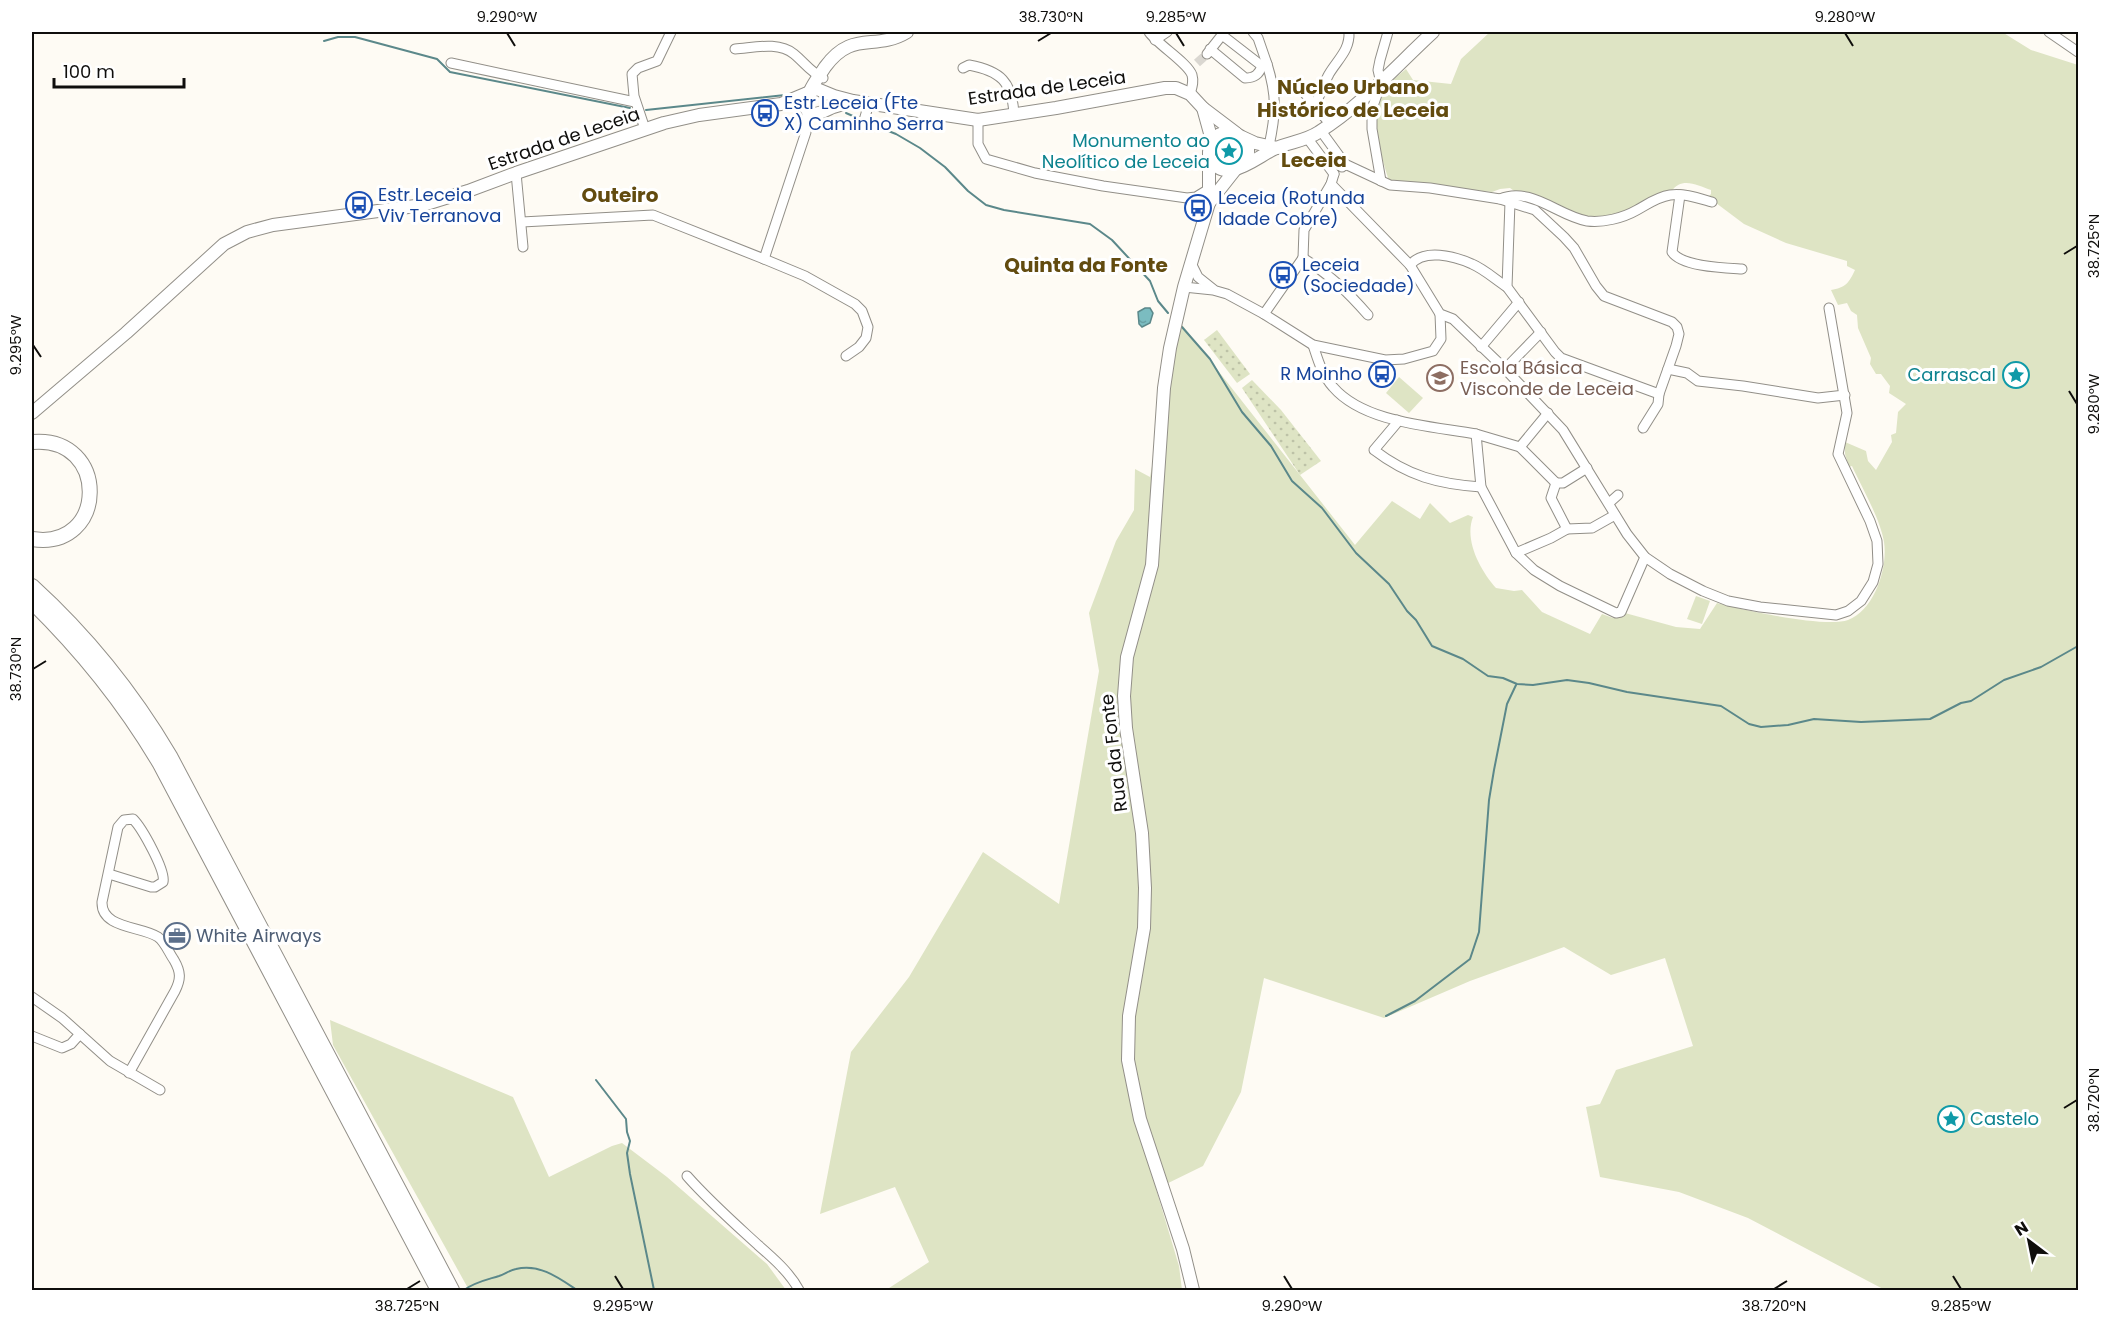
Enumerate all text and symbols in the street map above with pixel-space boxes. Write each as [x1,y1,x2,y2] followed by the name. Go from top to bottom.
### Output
[477,6,538,27] text: 9.290°W
[1019,6,1083,27] text: 38.730°N
[1146,6,1207,27] text: 9.285°W
[1815,6,1876,27] text: 9.280°W
[54,51,184,89] scale bar
[63,59,115,84] text: 100 m
[966,64,1127,111] street label: Estrada de Leceia
[1257,73,1449,124] district label: Núcleo Urbano Histórico de Leceia
[784,90,944,136] place label: Estr Leceia (Fte X) Caminho Serra
[750,98,780,128] bus stop icon: Estr Leceia (Fte X) Caminho Serra
[485,101,643,176] street label: Estrada de Leceia
[1042,128,1210,174] place label: Monumento ao Neolítico de Leceia
[1214,136,1244,166] place icon: Monumento ao Neolítico de Leceia
[1281,146,1347,174] district label: Leceia
[582,181,659,209] district label: Outeiro
[378,182,501,228] place label: Estr Leceia Viv Terranova
[1218,185,1365,231] place label: Leceia (Rotunda Idade Cobre)
[344,190,374,220] bus stop icon: Estr Leceia Viv Terranova
[1183,193,1213,223] bus stop icon: Leceia (Rotunda Idade Cobre)
[2083,214,2104,278] text: 38.725°N
[1004,251,1168,279] district label: Quinta da Fonte
[1302,252,1415,298] place label: Leceia (Sociedade)
[1268,260,1298,290] bus stop icon: Leceia (Sociedade)
[5,314,26,375] text: 9.295°W
[1460,355,1634,401] place label: Escola Básica Visconde de Leceia
[1367,359,1397,389] bus stop icon: R Moinho
[2001,360,2031,390] place icon: Carrascal
[1280,361,1362,386] place label: R Moinho
[1907,362,1996,387] place label: Carrascal
[1425,363,1455,393] school or university icon: Escola Básica Visconde de Leceia
[2083,373,2104,434] text: 9.280°W
[5,637,26,701] text: 38.730°N
[1094,693,1133,813] street label: Rua da Fonte
[162,921,192,951] office icon: White Airways
[196,923,322,948] place label: White Airways
[2083,1068,2104,1132] text: 38.720°N
[1936,1104,1966,1134] place icon: Castelo
[1970,1106,2039,1131] place label: Castelo
[1999,1211,2059,1271] north arrow
[2010,1216,2033,1242] text: N
[375,1295,439,1316] text: 38.725°N
[593,1295,654,1316] text: 9.295°W
[1262,1295,1323,1316] text: 9.290°W
[1742,1295,1806,1316] text: 38.720°N
[1931,1295,1992,1316] text: 9.285°W

